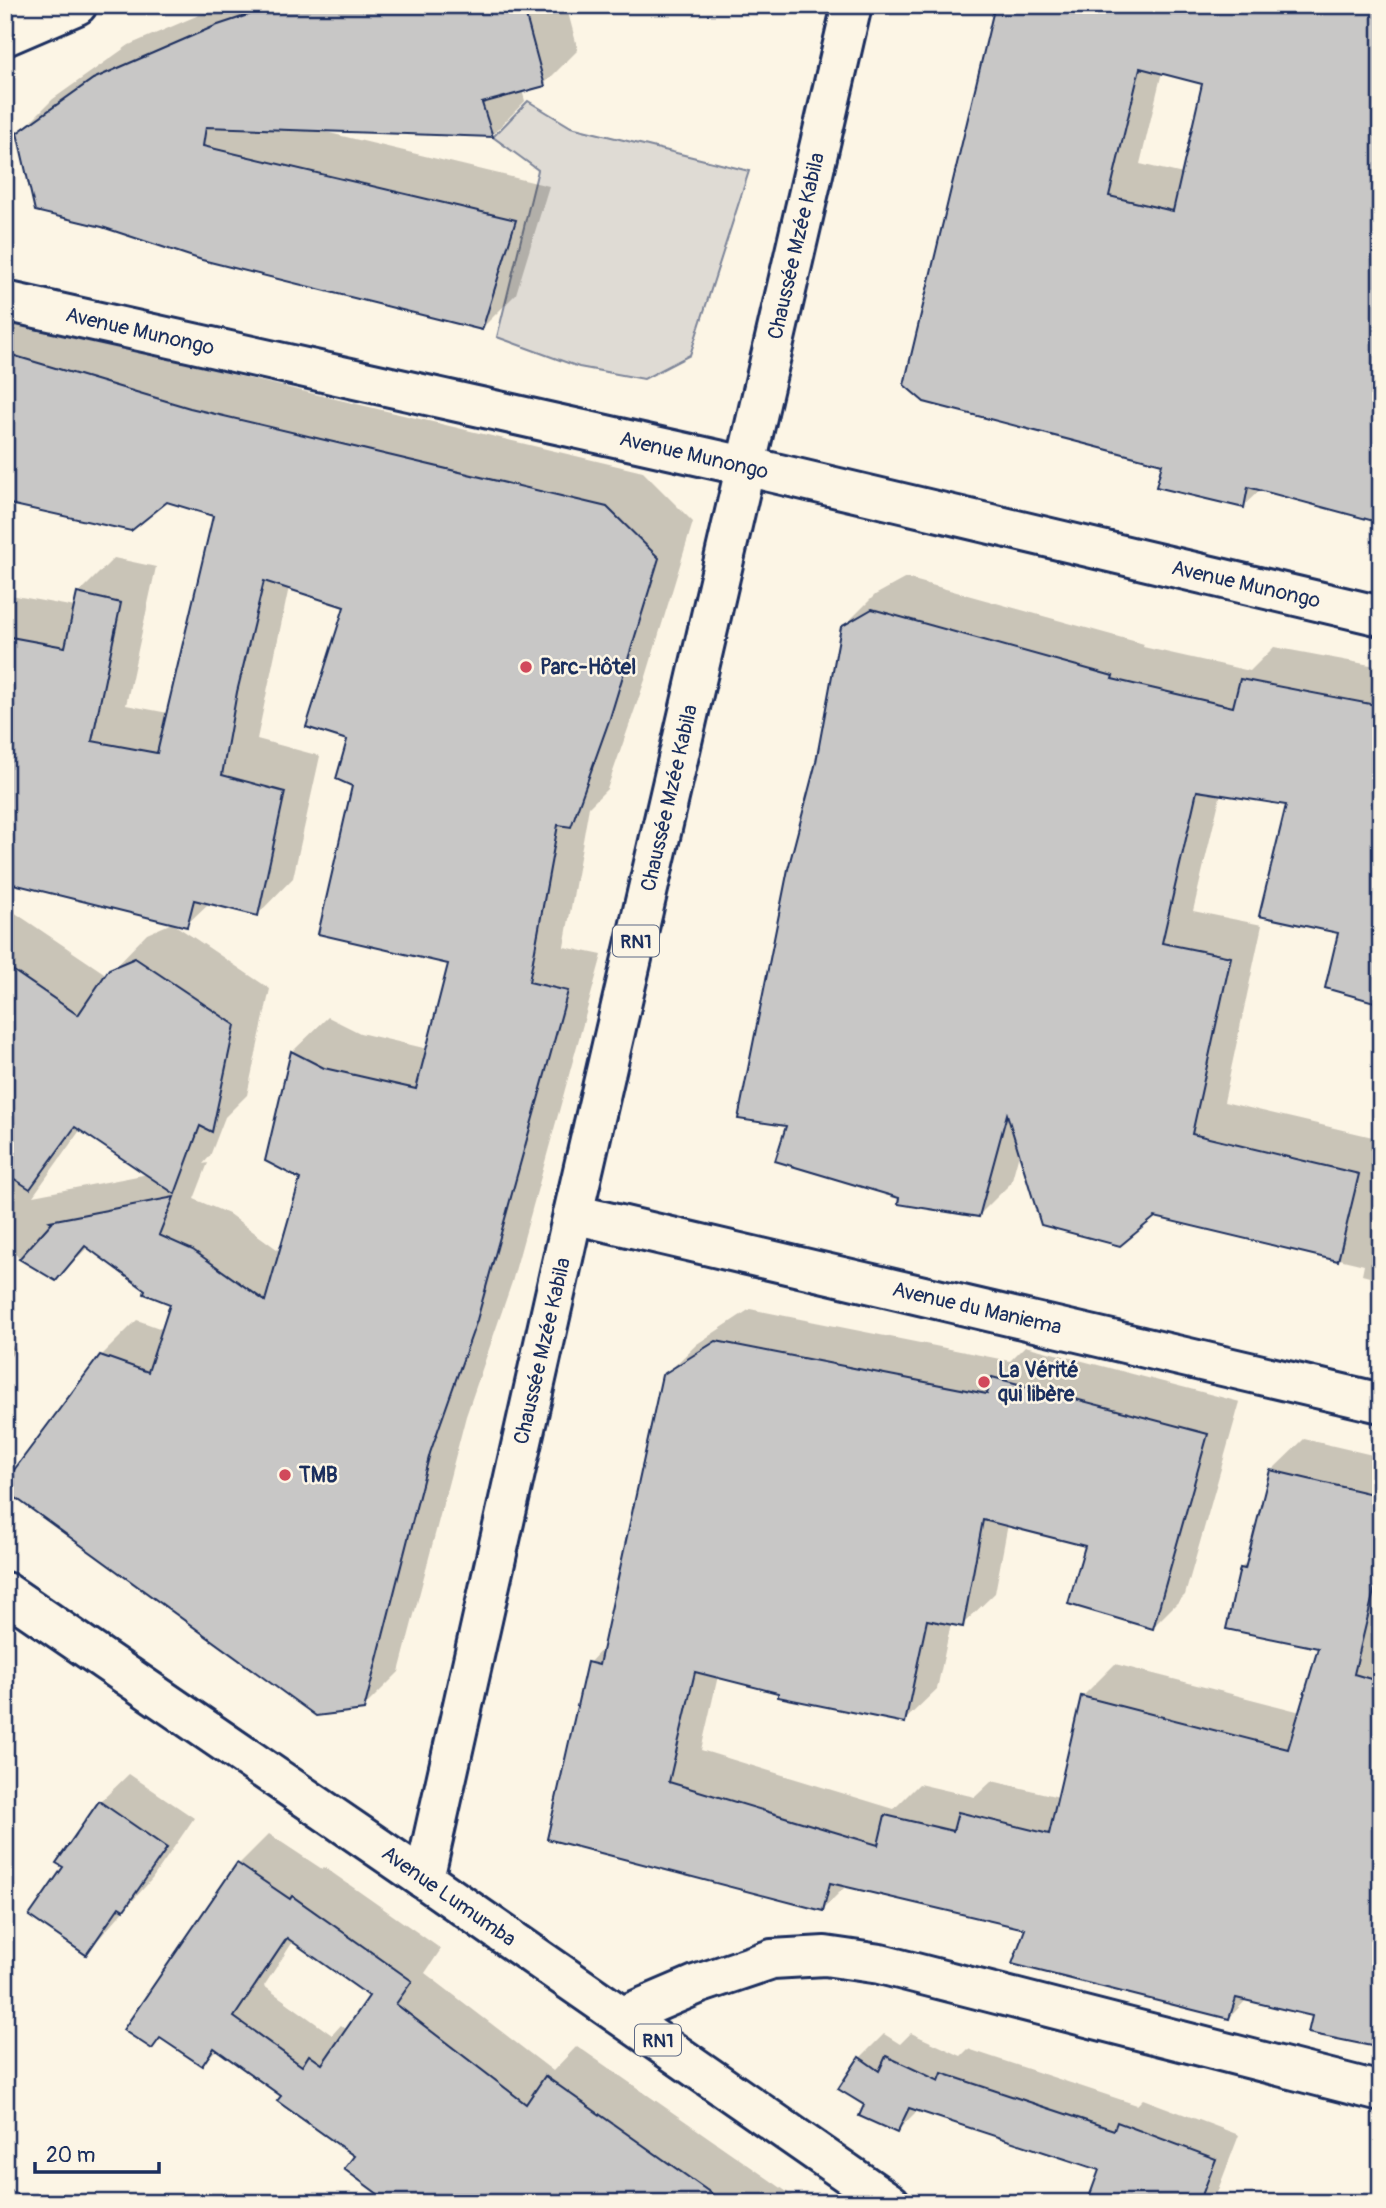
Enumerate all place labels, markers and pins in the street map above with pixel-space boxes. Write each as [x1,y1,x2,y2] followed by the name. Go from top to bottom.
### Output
[540,654,636,681] place label: Parc-Hôtel
[518,659,534,675] marker: Parc-Hôtel
[998,1357,1079,1408] place label: La Vérité qui libère
[976,1374,992,1390] marker: La Vérité qui libère
[298,1462,338,1489] place label: TMB
[277,1467,293,1483] marker: TMB

